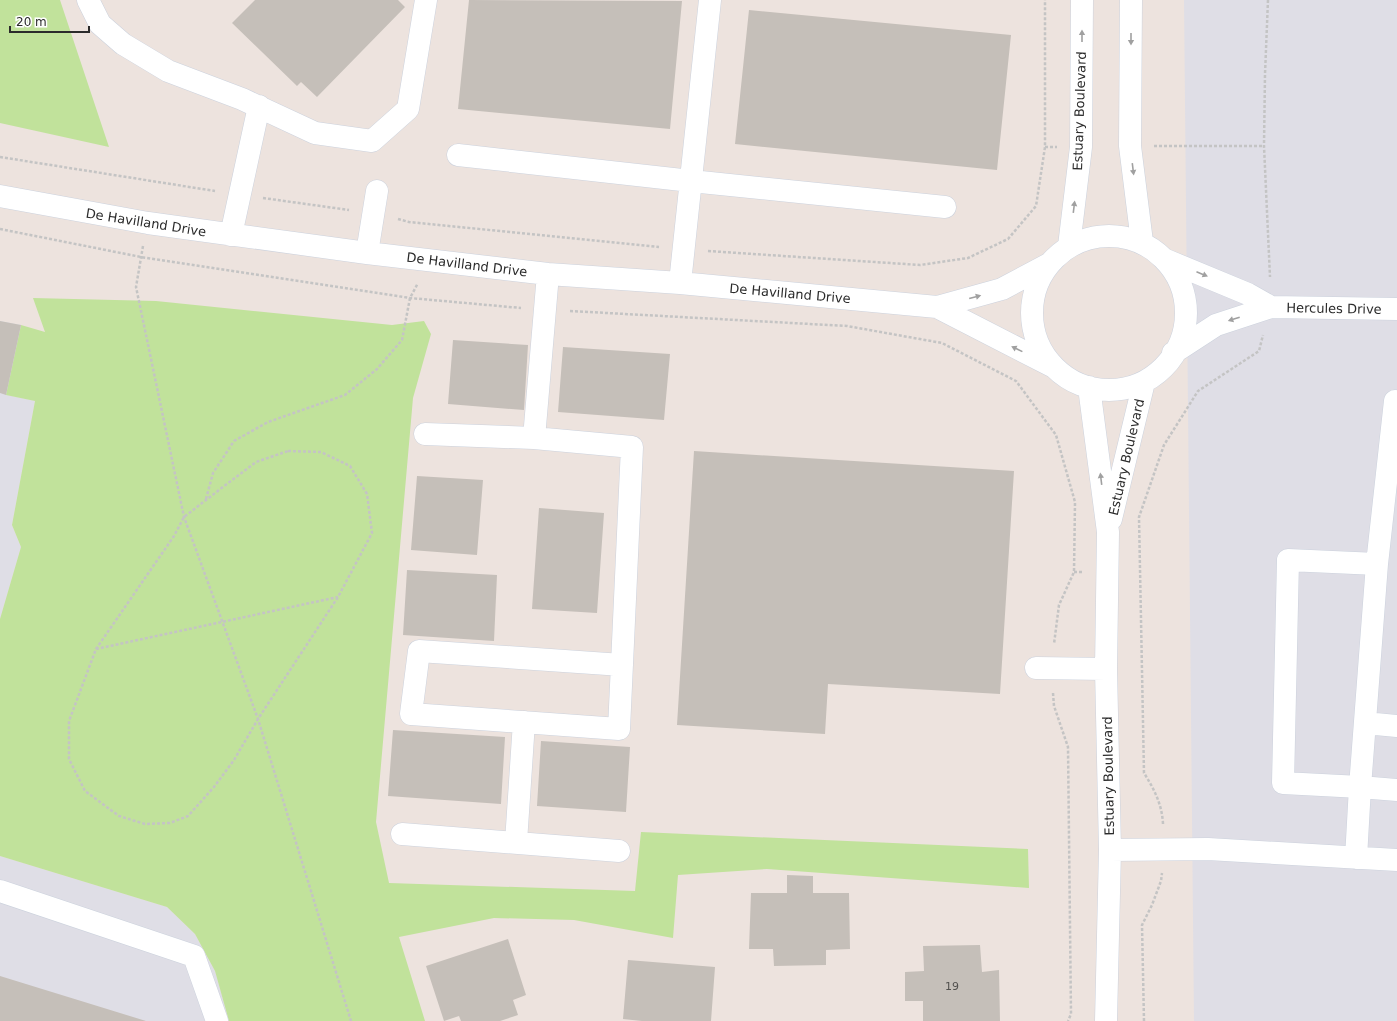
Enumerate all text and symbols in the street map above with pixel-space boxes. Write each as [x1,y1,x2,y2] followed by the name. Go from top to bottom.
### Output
[10,8,89,34] scale bar
[16,15,47,29] text: 20 m
[1079,29,1085,42] one-way arrow
[1128,33,1134,46] one-way arrow
[1070,51,1089,171] street label: Estuary Boulevard
[1130,163,1136,175] one-way arrow
[1070,201,1077,213] one-way arrow
[85,206,207,239] street label: De Havilland Drive
[406,250,528,279] street label: De Havilland Drive
[1196,272,1208,278] one-way arrow
[729,281,851,306] street label: De Havilland Drive
[969,294,981,300] one-way arrow
[1286,300,1382,317] street label: Hercules Drive
[1228,316,1240,322] one-way arrow
[1012,346,1023,352] one-way arrow
[1106,397,1147,517] street label: Estuary Boulevard
[1098,473,1104,485] one-way arrow
[1100,716,1117,836] street label: Estuary Boulevard
[945,980,959,993] house number: 19

